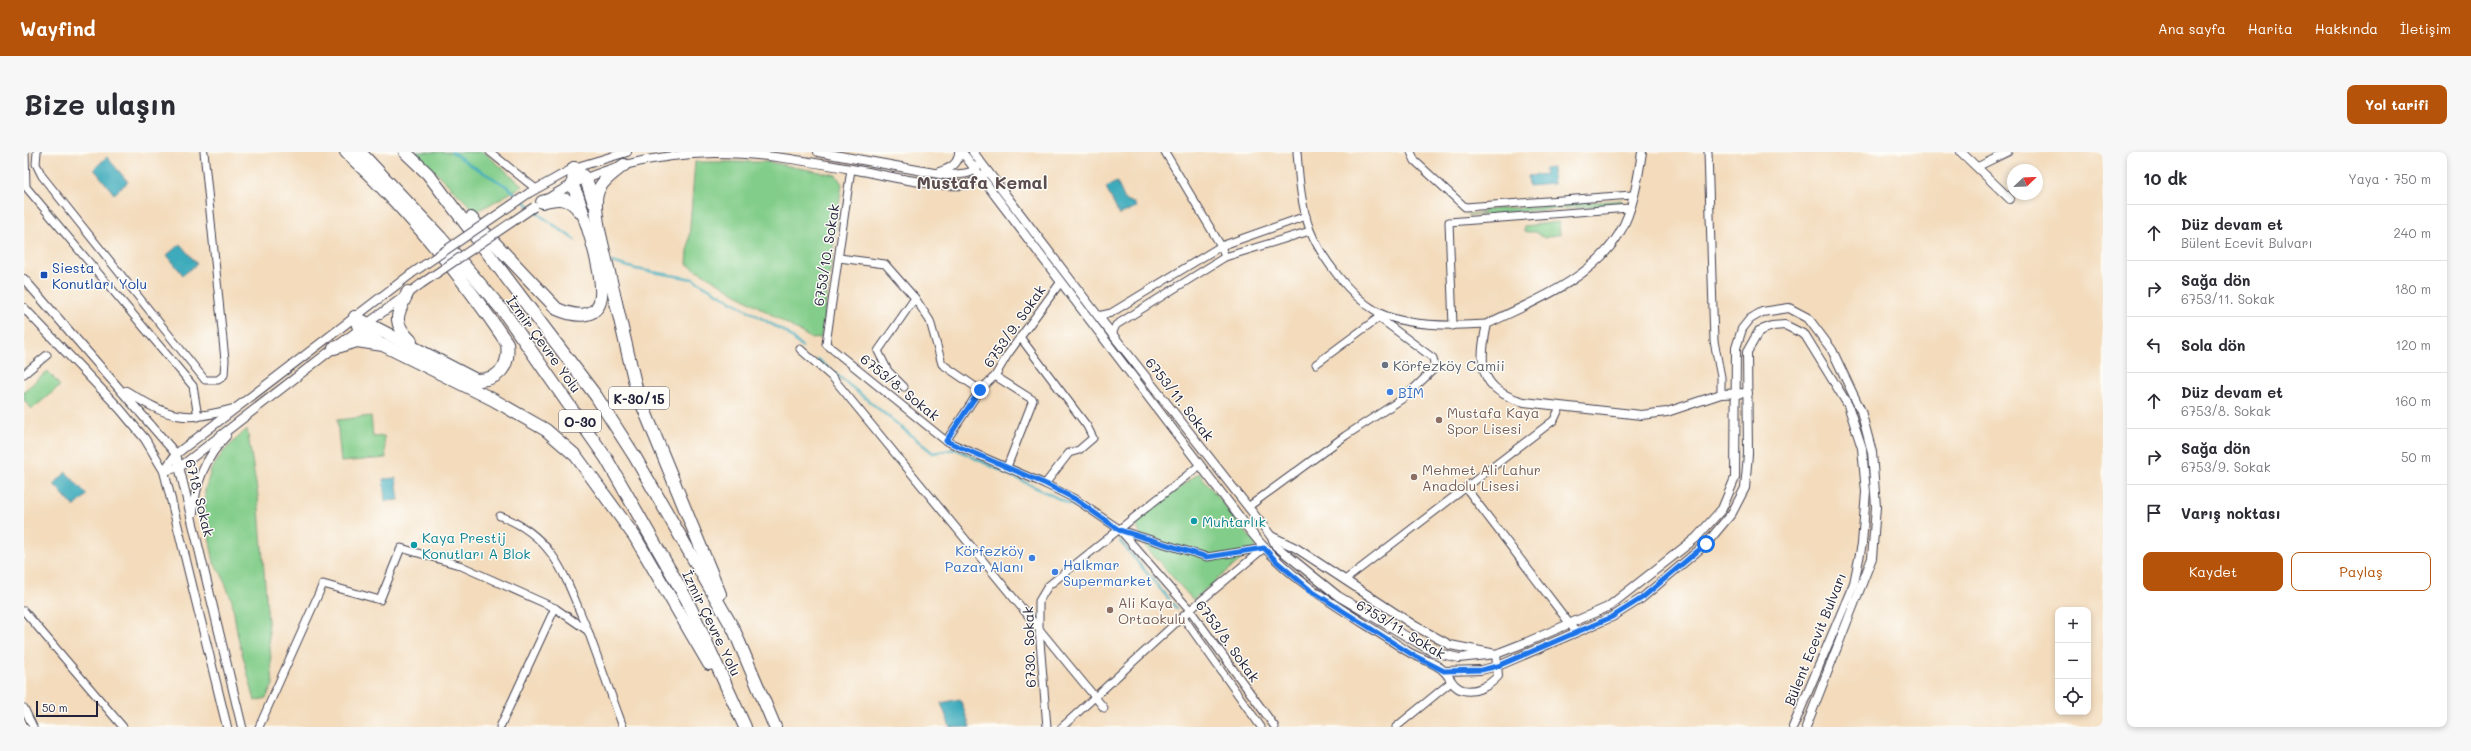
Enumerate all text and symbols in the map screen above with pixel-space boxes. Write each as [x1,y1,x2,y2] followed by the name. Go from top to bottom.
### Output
[20,16,96,41] text: Wayfind
[2158,19,2226,38] text: Ana sayfa
[2248,19,2293,38] text: Harita
[2315,19,2378,38] text: Hakkında
[2400,19,2451,38] text: İletişim
[2347,85,2447,124] button: Yol tarifi
[24,86,176,122] text: Bize ulaşın
[2007,164,2043,200] north arrow
[2143,167,2188,189] text: 10 dk
[916,170,1048,194] district label: Mustafa Kemal
[2348,170,2431,187] text: Yaya · 750 m
[809,203,843,307] street label: 6753/10. Sokak
[2181,214,2283,234] text: Düz devam et
[2143,222,2165,244] icon: ahead
[2394,224,2431,241] text: 240 m
[2181,234,2312,251] text: Bülent Ecevit Bulvarı
[52,258,147,293] place label: Siesta Konutları Yolu
[39,270,49,280] marker: Siesta Konutları Yolu
[2181,270,2250,290] text: Sağa dön
[2143,278,2165,300] icon: right
[2395,280,2431,297] text: 180 m
[979,281,1049,371] street label: 6753/9. Sokak
[2181,290,2275,307] text: 6753/11. Sokak
[502,292,586,396] street label: İzmir Çevre Yolu
[2143,334,2165,356] icon: left
[2181,335,2245,355] text: Sola dön
[2395,336,2431,353] text: 120 m
[856,349,944,425] street label: 6753/8. Sokak
[1141,353,1219,445] street label: 6753/11. Sokak
[1393,356,1505,375] place label: Körfezköy Camii
[1380,360,1390,370] marker: Körfezköy Camii
[971,381,989,399] route end
[2181,382,2283,402] text: Düz devam et
[1398,383,1424,402] place label: BİM
[609,387,669,409] road number: K-30/15
[1385,387,1395,397] marker: BİM
[2143,390,2165,412] icon: ahead
[2395,392,2431,409] text: 160 m
[2181,402,2271,419] text: 6753/8. Sokak
[1447,403,1539,438] place label: Mustafa Kaya Spor Lisesi
[559,410,601,432] road number: O-30
[1434,415,1444,425] marker: Mustafa Kaya Spor Lisesi
[2181,438,2250,458] text: Sağa dön
[2143,446,2165,468] icon: right
[2401,448,2431,465] text: 50 m
[181,457,219,539] street label: 6718. Sokak
[2181,458,2271,475] text: 6753/9. Sokak
[1422,460,1541,495] place label: Mehmet Ali Lahur Anadolu Lisesi
[1409,472,1419,482] marker: Mehmet Ali Lahur Anadolu Lisesi
[2143,502,2165,524] icon: arrive
[2181,503,2281,523] text: Varış noktası
[1202,512,1266,531] place label: Muhtarlık
[1189,516,1199,526] marker: Muhtarlık
[422,528,531,563] place label: Kaya Prestij Konutları A Blok
[1697,535,1715,553] route start
[409,540,419,550] marker: Kaya Prestij Konutları A Blok
[945,541,1024,576] place label: Körfezköy Pazar Alanı
[2143,552,2283,591] button: Kaydet
[2291,552,2431,591] button: Paylaş
[1027,553,1037,563] marker: Körfezköy Pazar Alanı
[1063,555,1152,590] place label: Halkmar Supermarket
[678,567,746,679] street label: İzmir Çevre Yolu
[1050,567,1060,577] marker: Halkmar Supermarket
[1780,570,1850,708] street label: Bülent Ecevit Bulvarı
[1118,593,1186,628] place label: Ali Kaya Ortaokulu
[1353,595,1449,663] street label: 6753/11. Sokak
[1192,596,1264,686] street label: 6753/8. Sokak
[1105,605,1115,615] marker: Ali Kaya Ortaokulu
[1018,606,1040,688] street label: 6730. Sokak
[2055,607,2091,715] map controls
[2055,607,2091,643] button: +
[2055,643,2091,679] button: −
[2055,679,2091,715] button: locate
[36,699,98,718] scale bar
[42,700,68,715] text: 50 m

